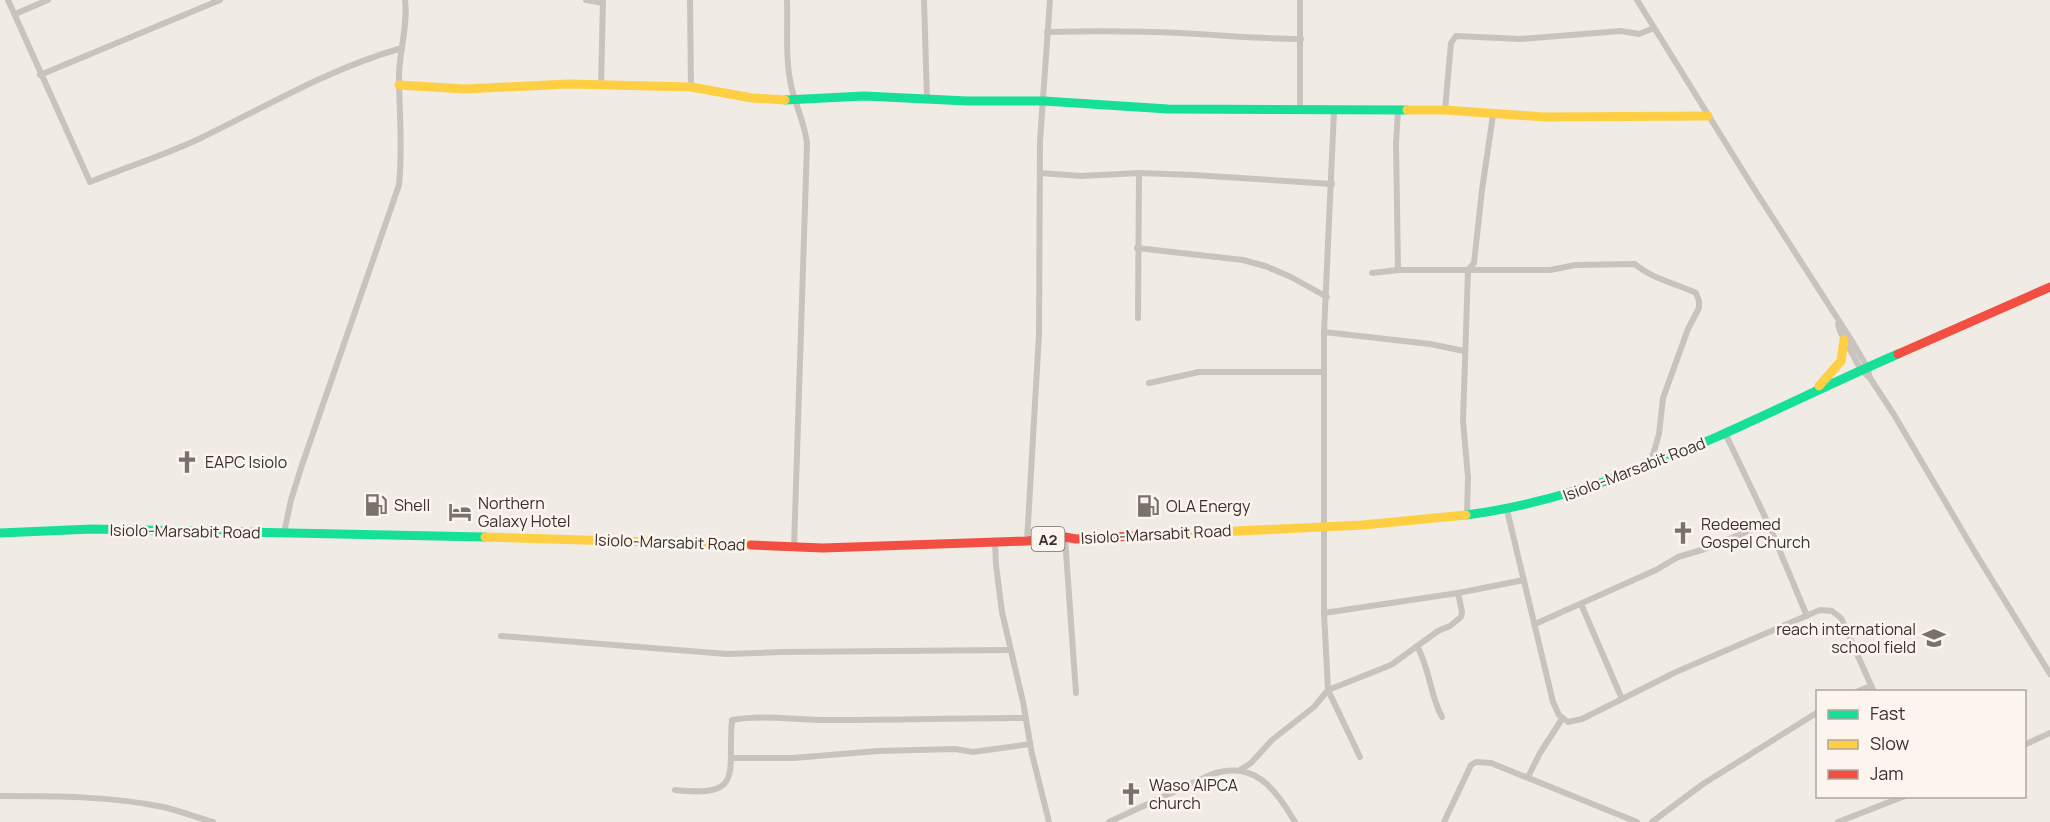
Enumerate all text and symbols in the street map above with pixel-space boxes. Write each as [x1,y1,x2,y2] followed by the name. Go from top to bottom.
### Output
[1560,432,1708,506] street label: Isiolo-Marsabit Road
[174,449,200,475] church icon: EAPC Isiolo
[205,451,287,473] place label: EAPC Isiolo
[363,492,389,518] fuel station icon: Shell
[478,492,570,532] place label: Northern Galaxy Hotel
[1135,493,1161,519] fuel station icon: OLA Energy
[394,494,430,516] place label: Shell
[1166,495,1251,517] place label: OLA Energy
[447,499,473,525] hotel icon: Northern Galaxy Hotel
[1701,513,1810,553] place label: Redeemed Gospel Church
[109,519,261,543] street label: Isiolo-Marsabit Road
[1080,519,1232,549] street label: Isiolo-Marsabit Road
[1670,520,1696,546] church icon: Redeemed Gospel Church
[1032,527,1064,551] road number: A2
[594,528,746,556] street label: Isiolo-Marsabit Road
[1776,618,1916,658] place label: reach international school field
[1921,625,1947,651] school or university icon: reach international school field
[1816,690,2026,798] legend
[1870,701,1905,725] text: Fast
[1870,731,1910,755] text: Slow
[1870,761,1904,785] text: Jam
[1149,774,1238,814] place label: Waso AIPCA church
[1118,781,1144,807] church icon: Waso AIPCA church

